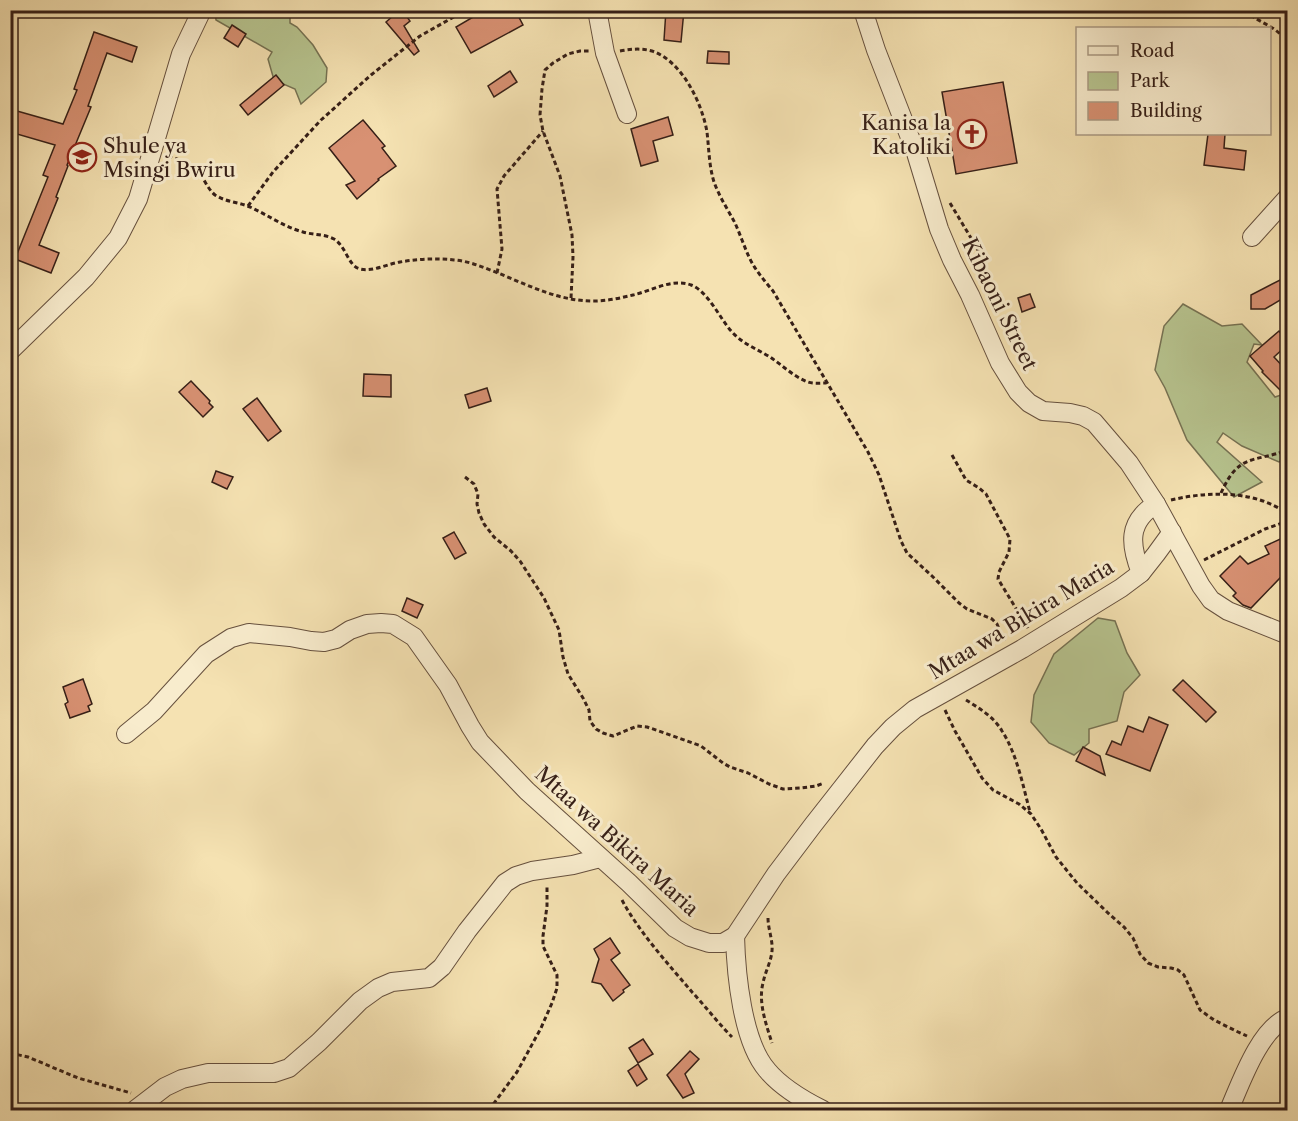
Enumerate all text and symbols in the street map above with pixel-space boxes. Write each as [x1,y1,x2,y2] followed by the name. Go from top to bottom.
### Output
[1076,27,1271,135] legend
[1130,40,1175,62] text: Road
[1130,70,1171,92] text: Park
[1130,100,1202,122] text: Building
[861,110,952,159] place label: Kanisa la Katoliki
[956,118,988,150] church icon: Kanisa la Katoliki
[103,133,236,182] place label: Shule ya Msingi Bwiru
[66,141,98,173] school or university icon: Shule ya Msingi Bwiru
[957,234,1043,375] street label: Kibaoni Street
[924,553,1119,684] street label: Mtaa wa Bikira Maria
[530,761,705,922] street label: Mtaa wa Bikira Maria

